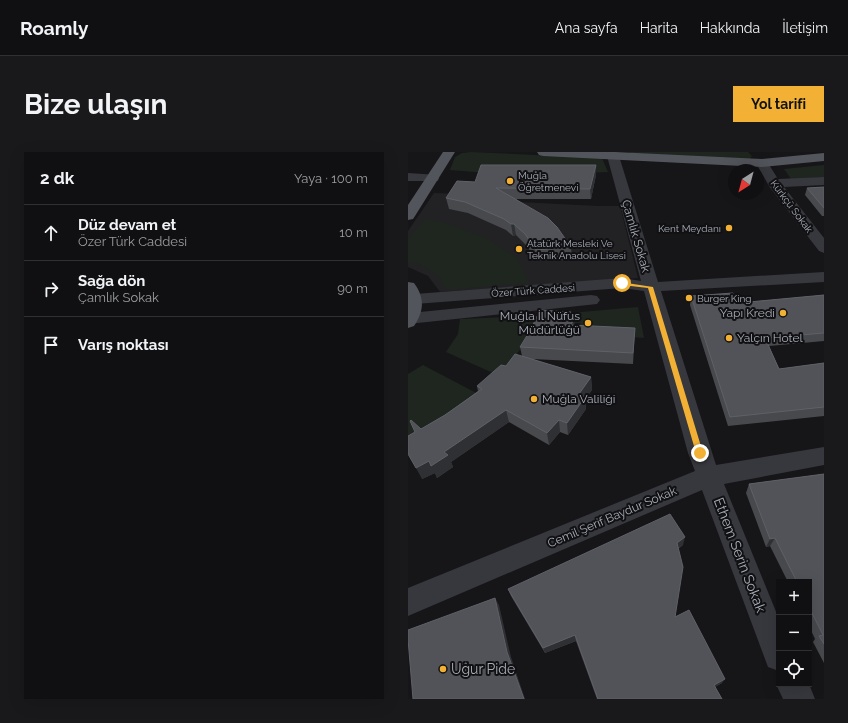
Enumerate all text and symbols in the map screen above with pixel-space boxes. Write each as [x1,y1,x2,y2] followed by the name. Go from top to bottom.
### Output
[20,17,88,39] text: Roamly
[555,20,618,36] text: Ana sayfa
[640,20,678,36] text: Harita
[700,20,760,36] text: Hakkında
[782,20,828,36] text: İletişim
[733,86,824,122] button: Yol tarifi
[24,88,167,121] text: Bize ulaşın
[728,164,764,200] north arrow
[40,168,74,188] text: 2 dk
[518,170,578,193] place label: Muğla Öğretmenevi
[294,171,368,186] text: Yaya · 100 m
[505,176,515,186] marker: Muğla Öğretmenevi
[768,178,815,235] street label: Kürkçü Sokak
[619,198,653,274] street label: Çamlık Sokak
[78,216,176,234] text: Düz devam et
[40,222,62,244] icon: ahead
[658,223,721,234] place label: Kent Meydanı
[724,223,734,233] marker: Kent Meydanı
[339,225,368,240] text: 10 m
[78,234,187,249] text: Özer Türk Caddesi
[527,238,626,261] place label: Atatürk Mesleki Ve Teknik Anadolu Lisesi
[514,244,524,254] marker: Atatürk Mesleki Ve Teknik Anadolu Lisesi
[78,272,145,290] text: Sağa dön
[613,274,631,292] route start
[40,278,62,300] icon: right
[337,281,368,296] text: 90 m
[491,282,575,299] street label: Özer Türk Caddesi
[78,290,159,305] text: Çamlık Sokak
[684,293,694,303] marker: Burger King
[697,293,751,304] place label: Burger King
[720,306,775,320] place label: Yapı Kredi
[778,308,788,318] marker: Yapı Kredi
[500,309,580,337] place label: Muğla İl Nüfus Müdürlüğü
[583,318,593,328] marker: Muğla İl Nüfus Müdürlüğü
[737,331,804,345] place label: Yalçın Hotel
[724,333,734,343] marker: Yalçın Hotel
[40,334,62,356] icon: arrive
[78,336,169,354] text: Varış noktası
[542,392,615,406] place label: Muğla Valiliği
[529,394,539,404] marker: Muğla Valiliği
[691,444,709,462] route end
[545,483,679,551] street label: Cemil Şerif Baydur Sokak
[711,495,769,615] street label: Ethem Serin Sokak
[776,579,812,687] map controls
[776,579,812,615] button: +
[776,615,812,651] button: −
[776,651,812,687] button: locate
[451,661,515,677] place label: Uğur Pide
[438,664,448,674] marker: Uğur Pide

